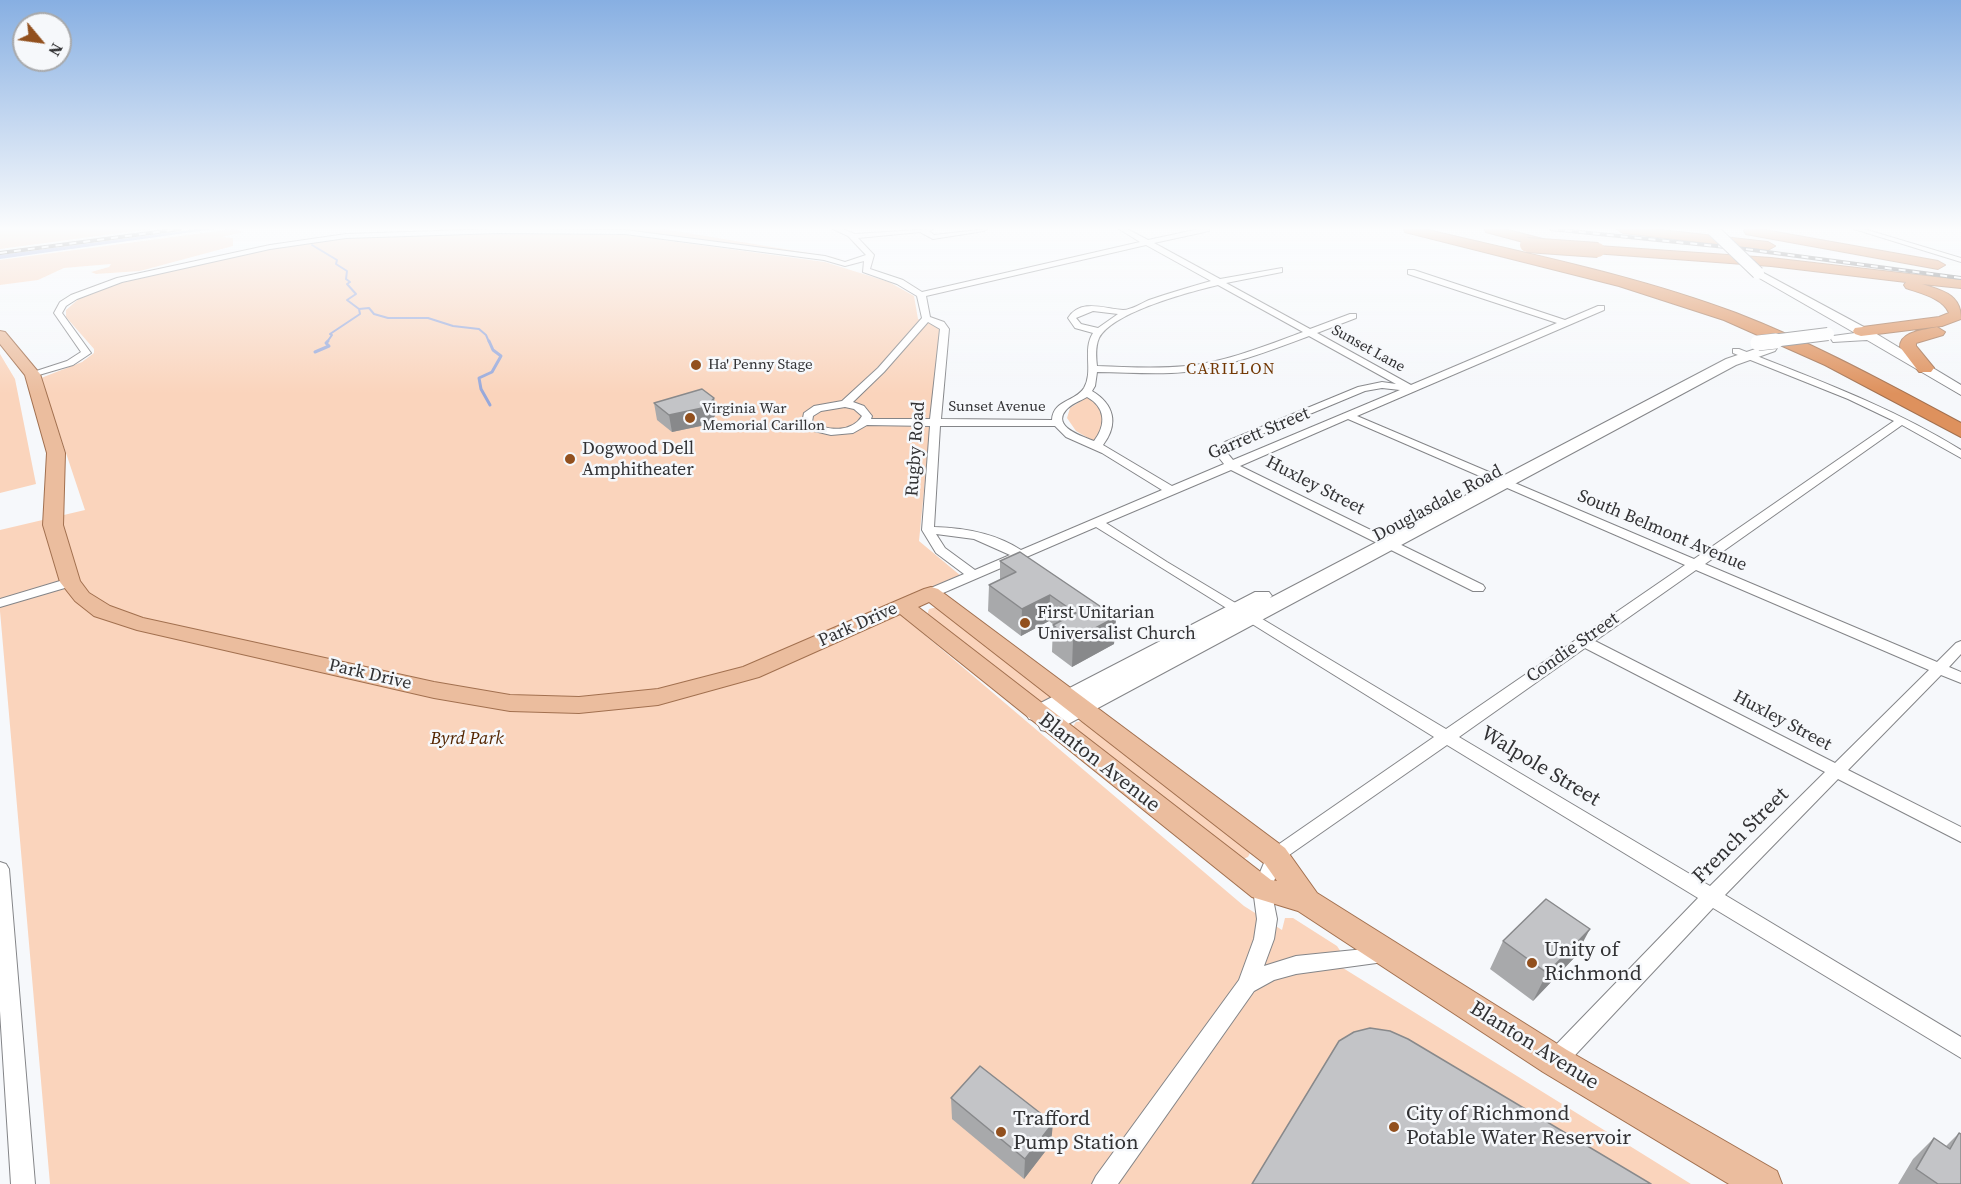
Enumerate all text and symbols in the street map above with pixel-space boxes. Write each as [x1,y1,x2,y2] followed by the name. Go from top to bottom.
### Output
[12,12,72,72] north arrow
[44,39,68,60] text: N
[1328,321,1408,377] street label: Sunset Lane
[708,356,813,374] place label: Ha' Penny Stage
[689,358,703,372] marker: Ha' Penny Stage
[1186,360,1276,380] district label: CARILLON
[948,398,1046,416] street label: Sunset Avenue
[702,400,825,435] place label: Virginia War Memorial Carillon
[902,401,930,497] street label: Rugby Road
[1205,403,1313,465] street label: Garrett Street
[683,411,697,425] marker: Virginia War Memorial Carillon
[582,438,694,480] place label: Dogwood Dell Amphitheater
[563,452,577,466] marker: Dogwood Dell Amphitheater
[1262,452,1368,520] street label: Huxley Street
[1370,461,1506,547] street label: Douglasdale Road
[1574,485,1750,577] street label: South Belmont Avenue
[815,598,901,652] street label: Park Drive
[1037,602,1196,644] place label: First Unitarian Universalist Church
[1523,608,1623,688] street label: Condie Street
[1018,616,1032,630] marker: First Unitarian Universalist Church
[326,655,414,695] street label: Park Drive
[1729,686,1835,756] street label: Huxley Street
[1033,708,1165,818] street label: Blanton Avenue
[1476,721,1604,813] street label: Walpole Street
[430,728,504,750] park label: Byrd Park
[1688,783,1794,889] street label: French Street
[1544,938,1642,988] place label: Unity of Richmond
[1525,956,1539,970] marker: Unity of Richmond
[1465,996,1603,1096] street label: Blanton Avenue
[1406,1102,1631,1152] place label: City of Richmond Potable Water Reservoir
[1013,1107,1139,1157] place label: Trafford Pump Station
[1387,1120,1401,1134] marker: City of Richmond Potable Water Reservoir
[994,1125,1008,1139] marker: Trafford Pump Station

